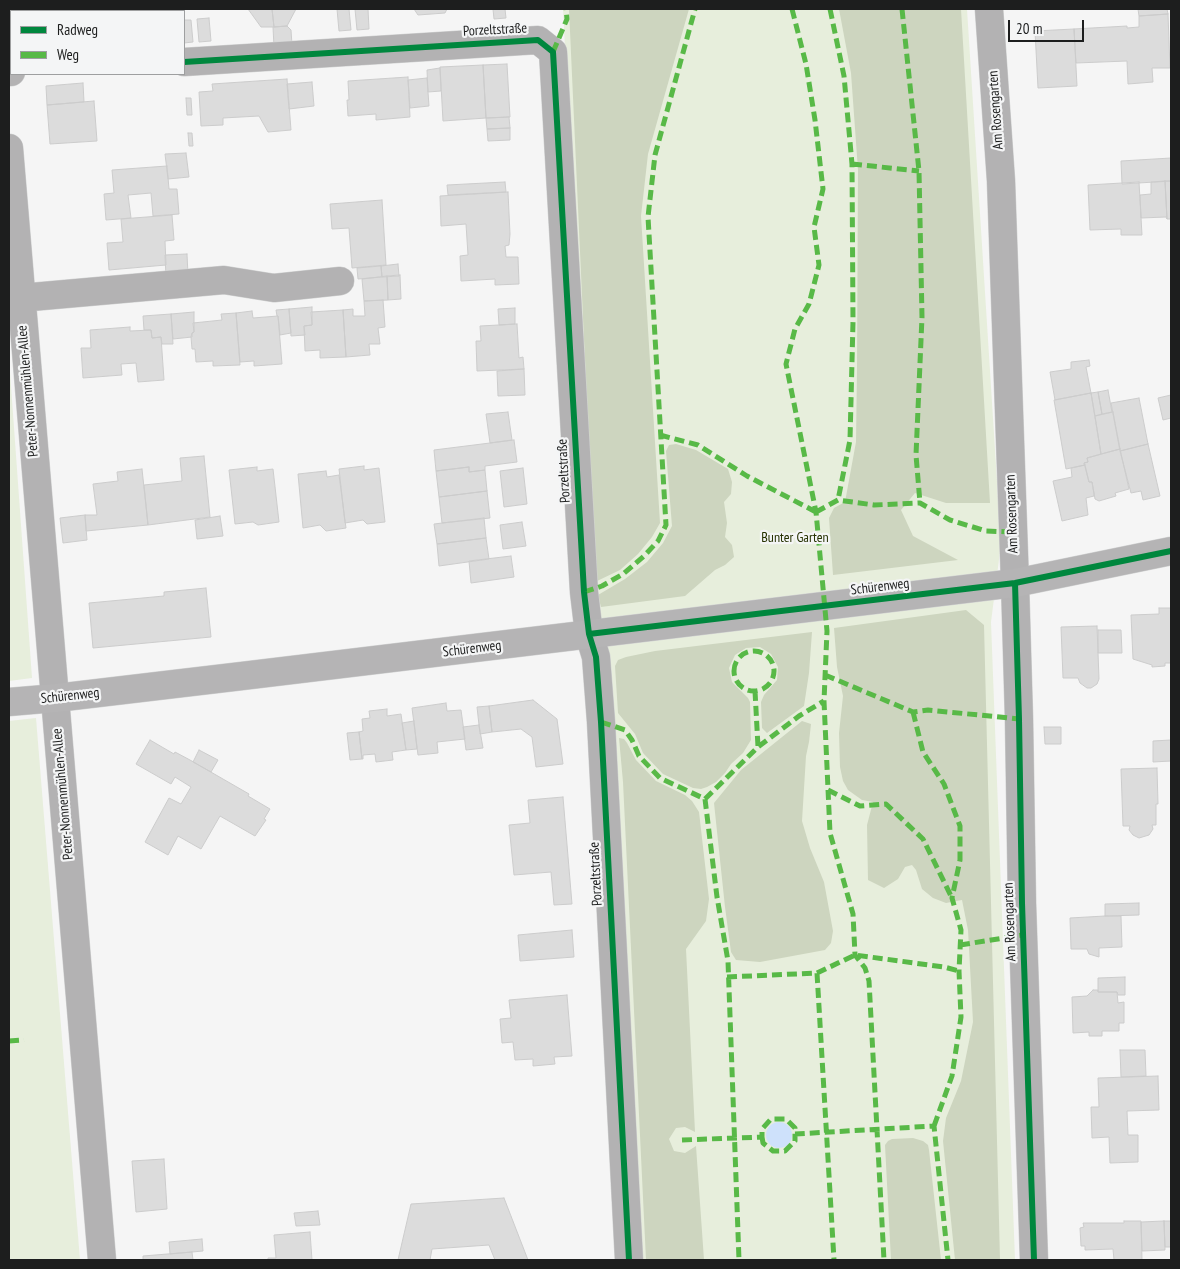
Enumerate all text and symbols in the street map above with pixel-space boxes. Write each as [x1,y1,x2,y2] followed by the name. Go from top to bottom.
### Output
[10,10,185,75] legend
[1010,10,1086,42] scale bar
[1016,19,1042,38] text: 20 m
[57,20,98,39] text: Radweg
[463,20,527,40] street label: Porzeltstraße
[57,45,79,64] text: Weg
[985,70,1007,150] street label: Am Rosengarten
[14,324,42,458] street label: Peter-Nonnenmühlen-Allee
[554,439,574,503] street label: Porzeltstraße
[1002,474,1022,554] street label: Am Rosengarten
[761,530,829,546] park label: Bunter Garten
[850,575,910,599] street label: Schürenweg
[442,637,502,661] street label: Schürenweg
[40,685,100,707] street label: Schürenweg
[49,727,77,861] street label: Peter-Nonnenmühlen-Allee
[586,842,606,906] street label: Porzeltstraße
[1000,882,1020,962] street label: Am Rosengarten

